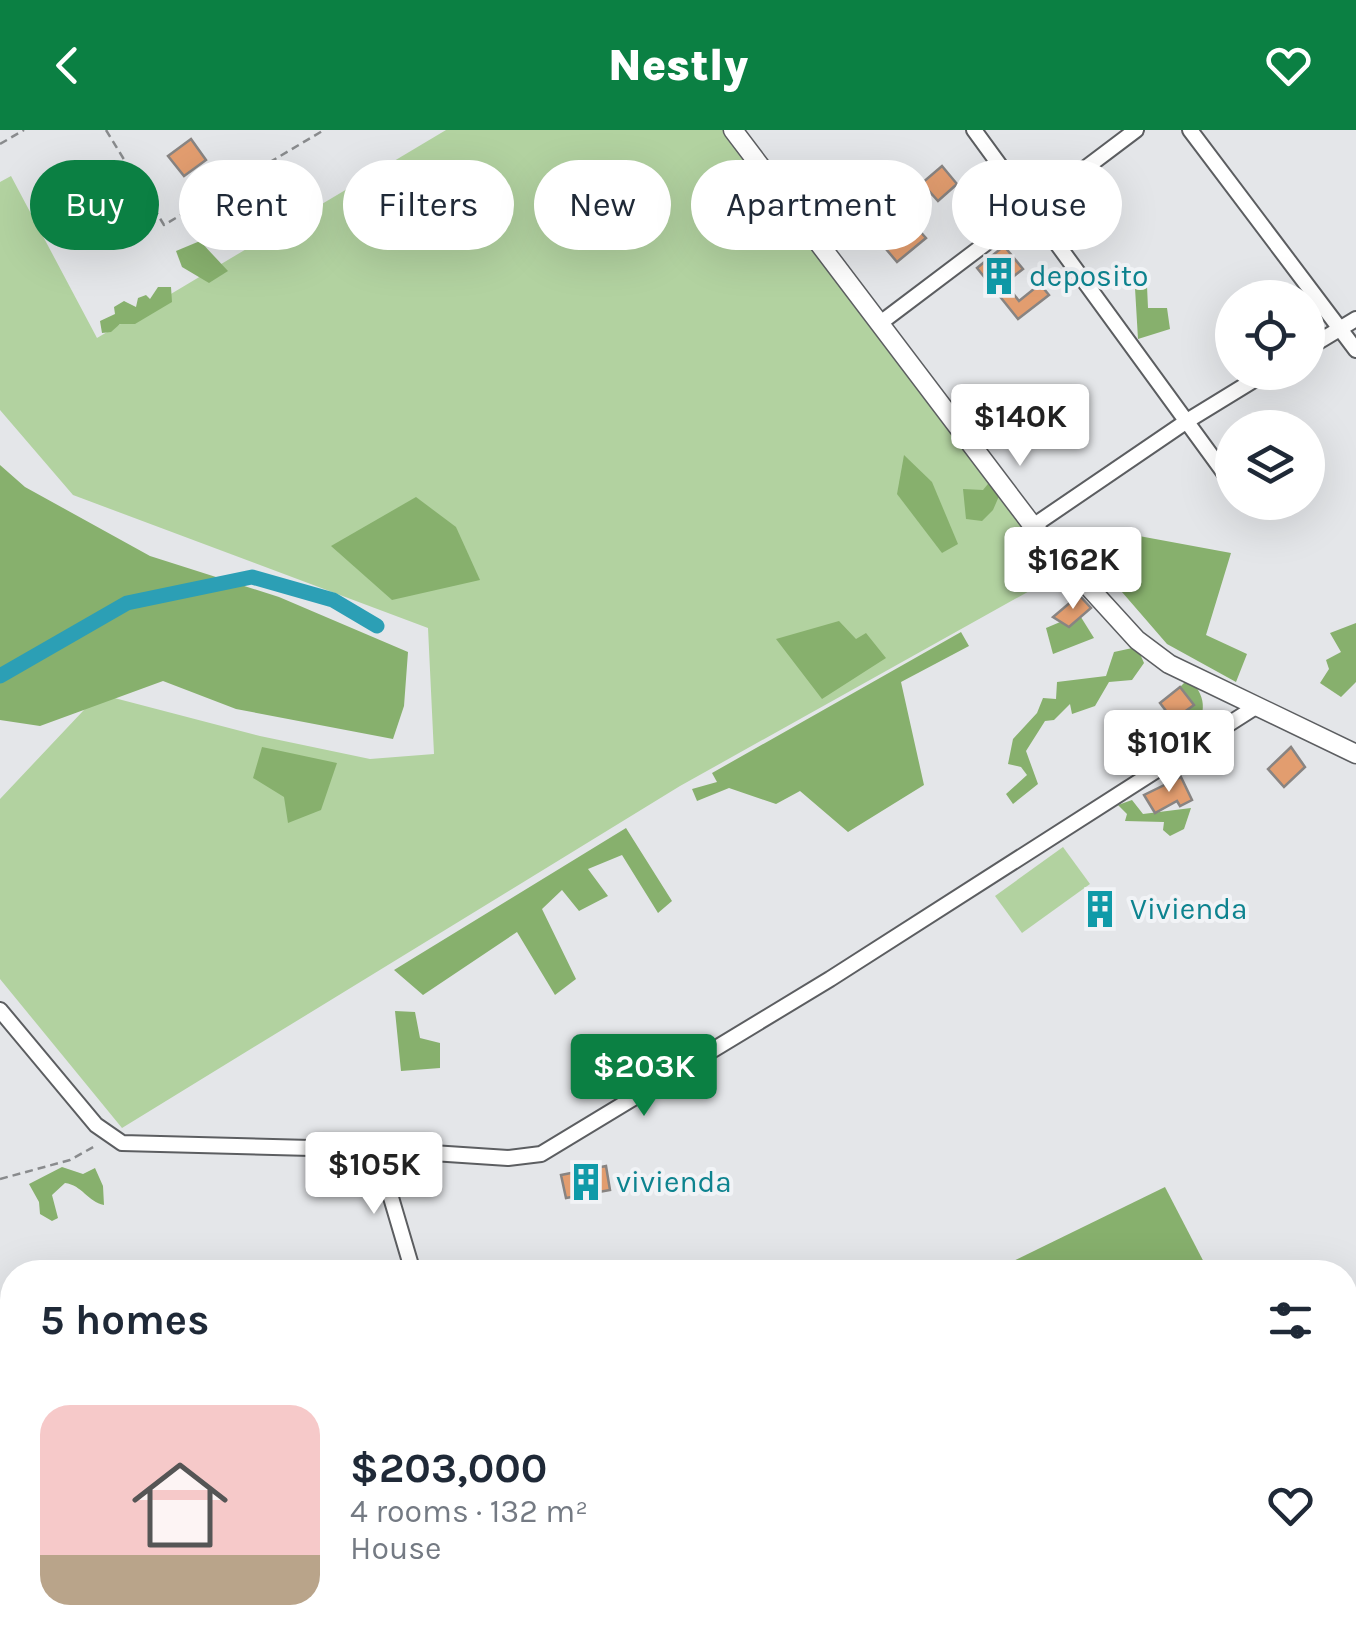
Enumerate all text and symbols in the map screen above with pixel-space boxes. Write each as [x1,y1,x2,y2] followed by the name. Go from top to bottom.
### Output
[40,38,95,93] icon: back
[1261,38,1316,93] icon: heart
[608,39,748,91] text: Nestly
[30,160,159,250] chip: Buy
[179,160,323,250] chip: Rent
[343,160,514,250] chip: Filters
[534,160,671,250] chip: New
[691,160,932,250] chip: Apartment
[952,160,1122,250] chip: House
[978,255,1020,297] building icon: deposito
[1029,258,1149,294] place label: deposito
[1215,280,1325,520] map controls
[1215,280,1325,390] button: locate
[950,384,1090,469] pin: $140K
[973,398,1067,435] text: $140K
[1215,410,1325,520] button: layers
[1003,527,1143,612] pin: $162K
[1026,541,1120,578] text: $162K
[1099,710,1239,795] pin: $101K
[1126,724,1212,761] text: $101K
[1079,888,1121,930] building icon: Vivienda
[1130,891,1248,927] place label: Vivienda
[574,1034,714,1119] pin: $203K
[593,1048,695,1085] text: $203K
[304,1132,444,1217] pin: $105K
[327,1146,421,1183] text: $105K
[565,1161,607,1203] building icon: vivienda
[616,1164,732,1200] place label: vivienda
[1263,1293,1318,1348] icon: filters
[40,1295,209,1345] text: 5 homes
[350,1443,547,1493] text: $203,000
[120,1445,240,1565] icon: home
[1263,1478,1318,1533] icon: heart
[350,1493,588,1530] text: 4 rooms · 132 m²
[350,1530,442,1567] text: House

